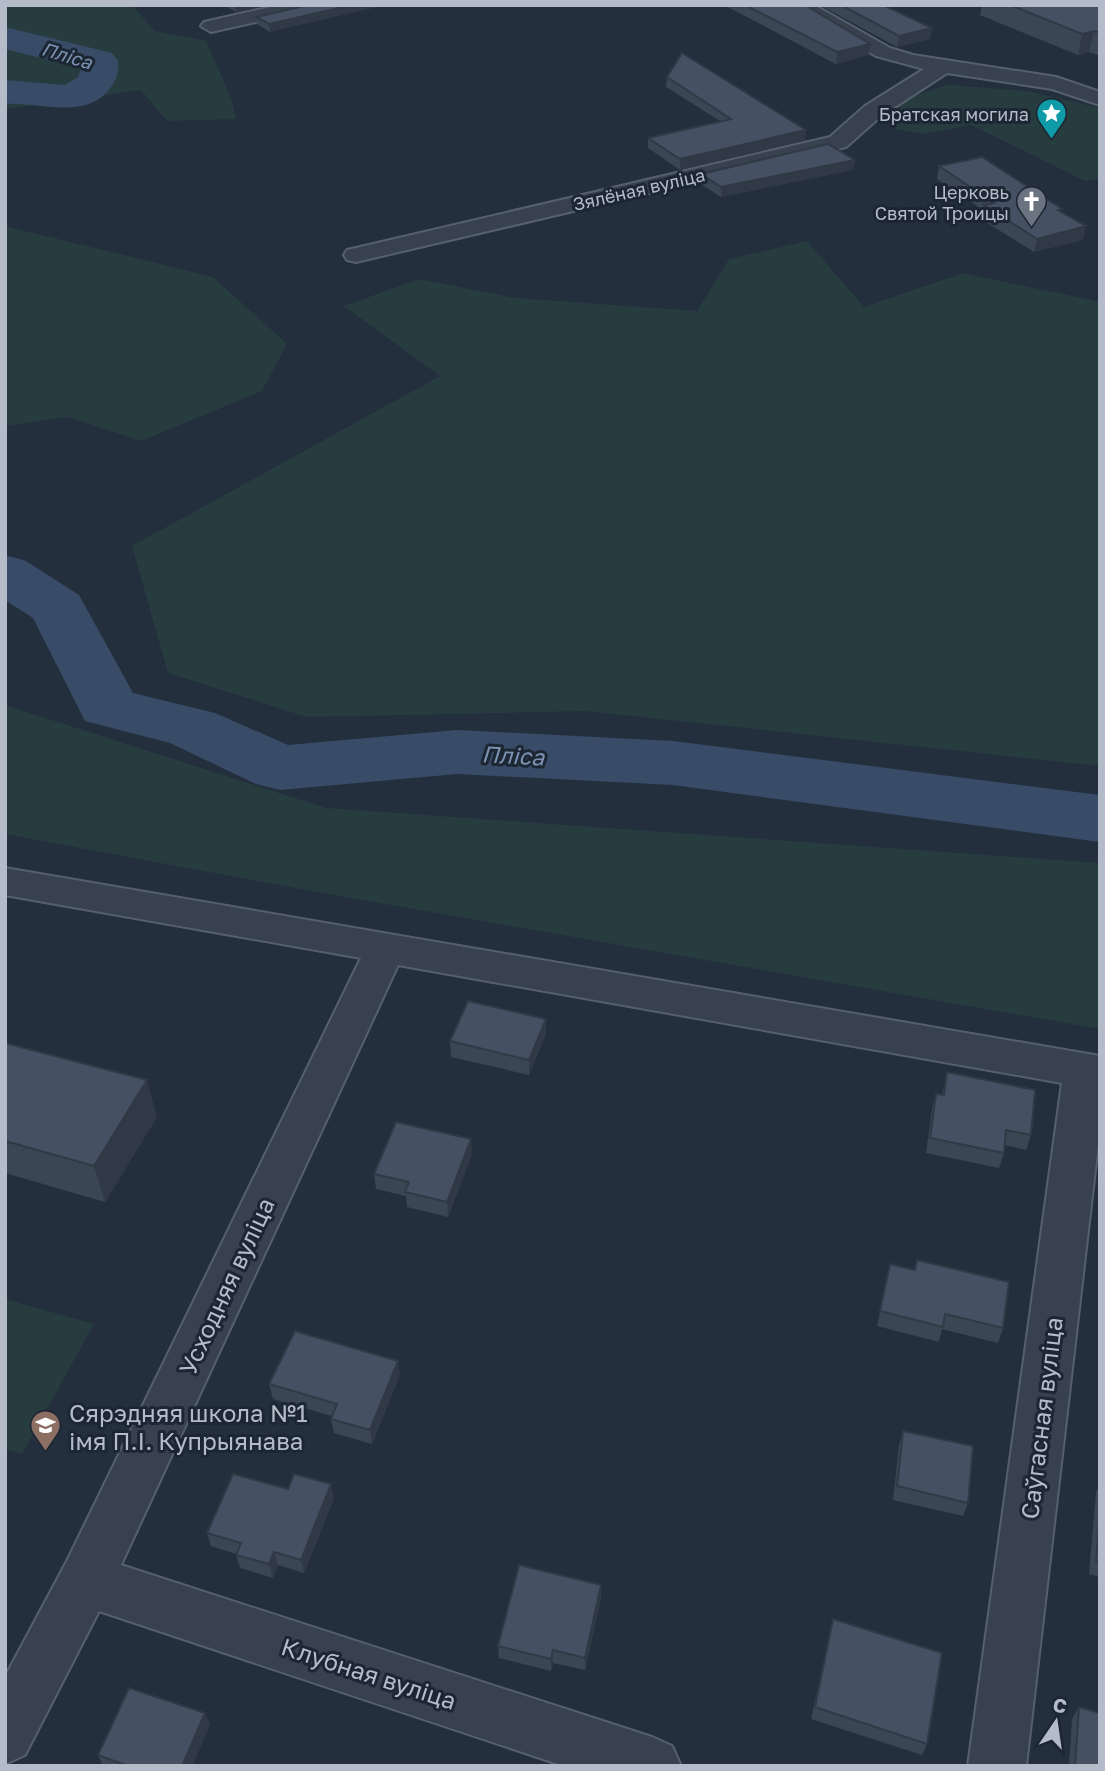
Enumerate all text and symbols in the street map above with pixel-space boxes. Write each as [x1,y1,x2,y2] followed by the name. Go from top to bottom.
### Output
[39,36,96,74] water label: Пліса
[1035,97,1069,141] place icon: Братская могила
[879,103,1029,125] place label: Братская могила
[571,163,707,215] street label: Зялёная вуліца
[875,181,1009,224] place label: Церковь Святой Троицы
[1015,185,1049,229] church icon: Церковь Святой Троицы
[481,739,546,771] water label: Пліса
[172,1193,280,1379] street label: Усходняя вуліца
[1014,1315,1068,1521] street label: Саўгасная вуліца
[69,1398,308,1455] place label: Сярэдняя школа №1 імя П.І. Купрыянава
[29,1409,63,1453] school or university icon: Сярэдняя школа №1 імя П.І. Купрыянава
[278,1631,460,1715] street label: Клубная вуліца
[1021,1687,1091,1757] north arrow
[1051,1692,1069,1718] text: С

